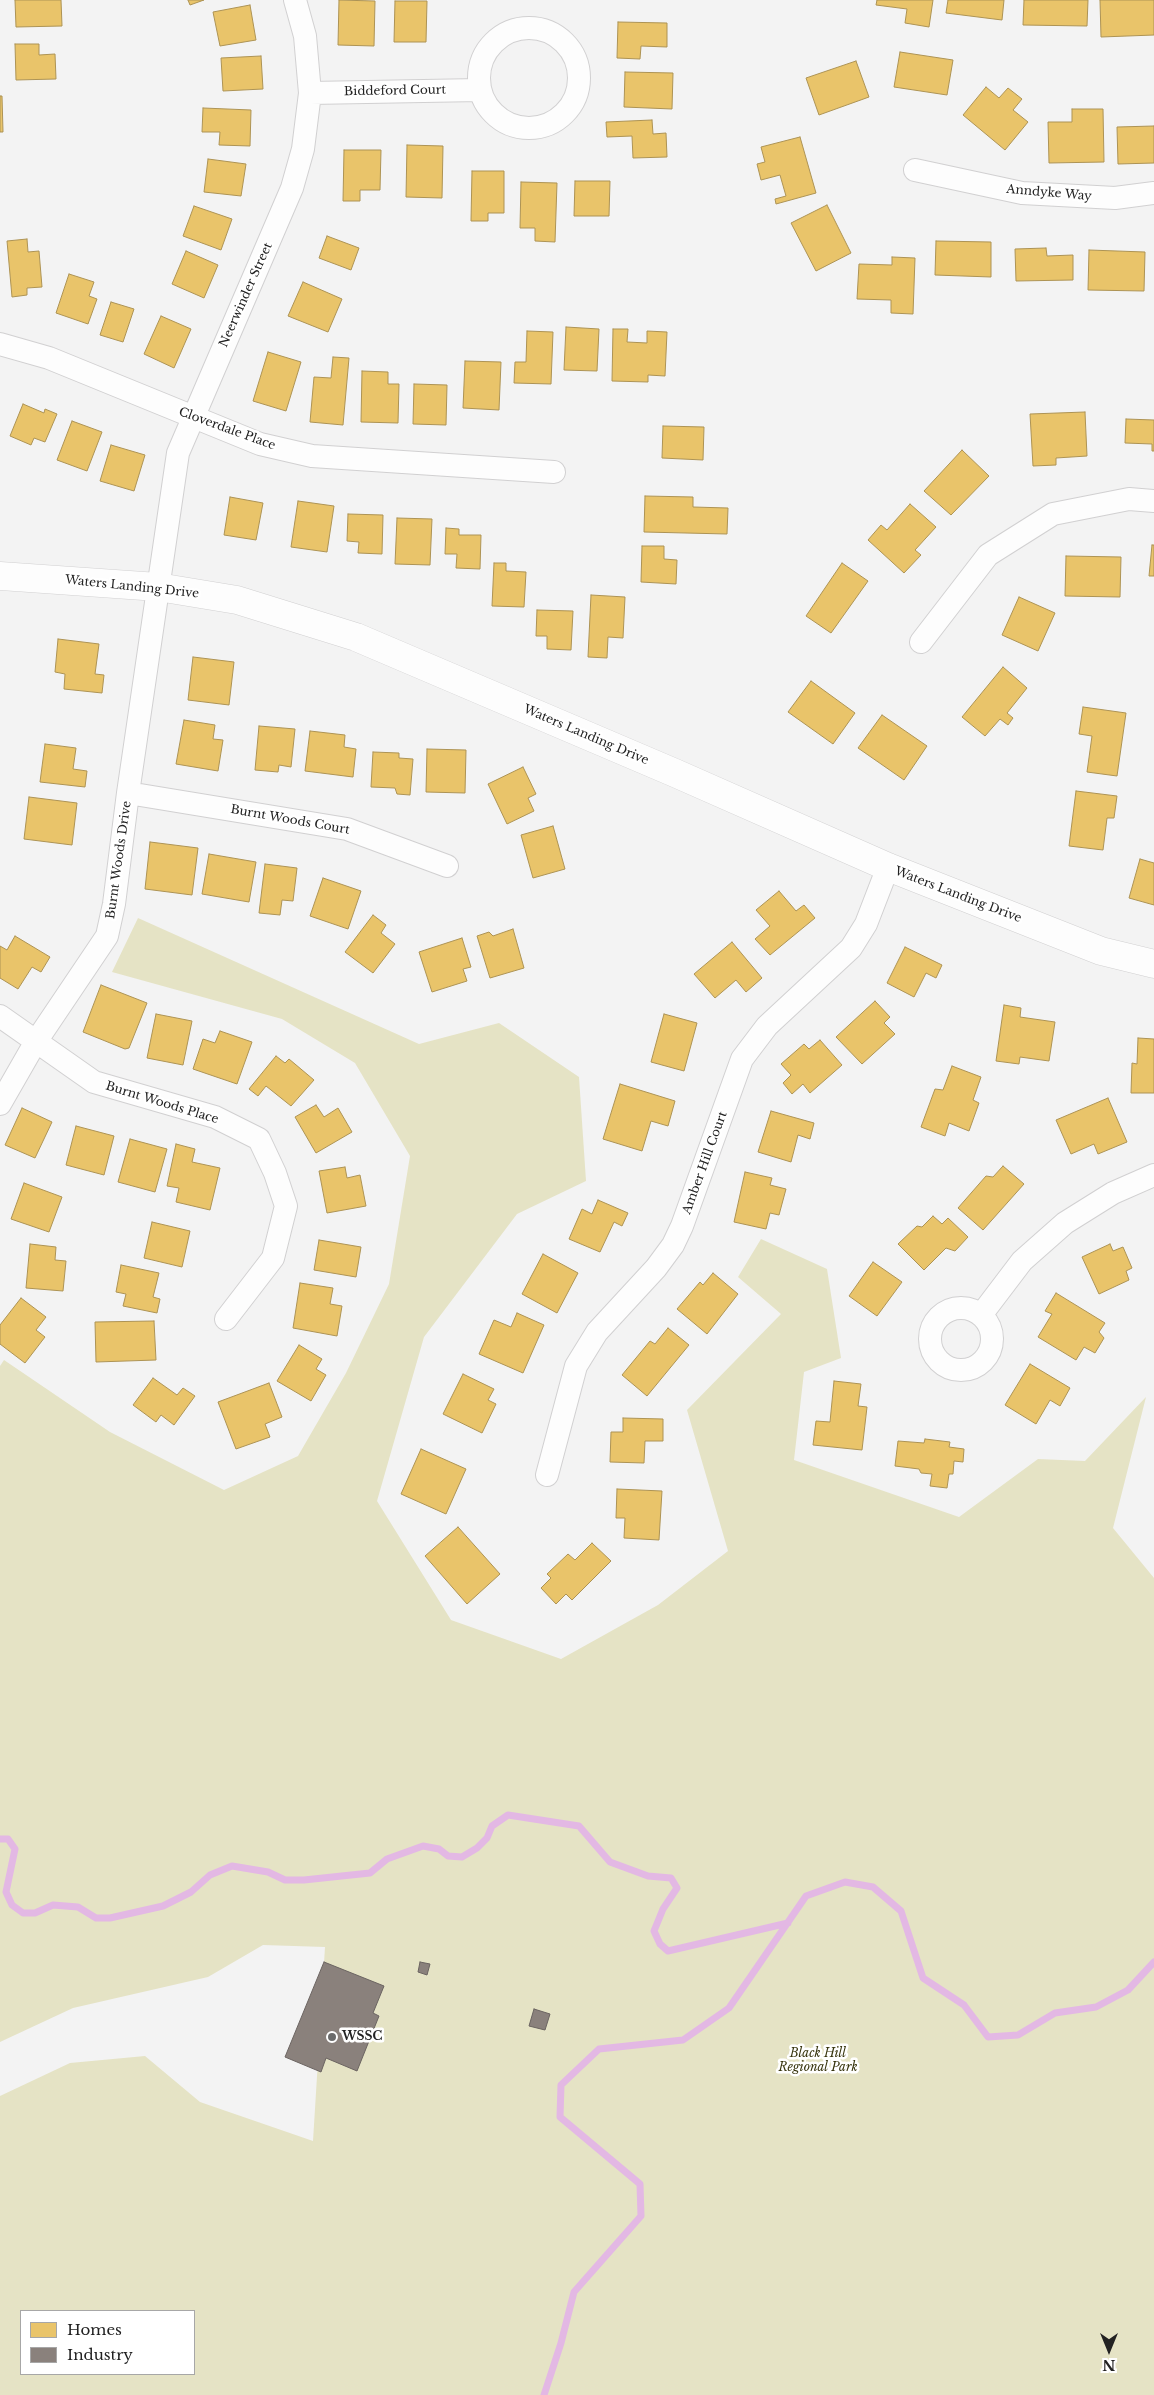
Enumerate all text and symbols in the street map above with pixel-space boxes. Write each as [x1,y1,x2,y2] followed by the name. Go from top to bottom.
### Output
[344,83,446,99] street label: Biddeford Court
[1006,182,1092,204] street label: Anndyke Way
[216,241,276,349] street label: Neerwinder Street
[177,405,277,453] street label: Cloverdale Place
[64,573,200,601] street label: Waters Landing Drive
[521,702,651,768] street label: Waters Landing Drive
[104,800,134,920] street label: Burnt Woods Drive
[229,802,351,838] street label: Burnt Woods Court
[893,864,1023,926] street label: Waters Landing Drive
[104,1079,220,1127] street label: Burnt Woods Place
[680,1110,730,1216] street label: Amber Hill Court
[342,2030,382,2044] place label: WSSC
[326,2031,338,2043] marker: WSSC
[778,2047,858,2075] park label: Black Hill Regional Park
[20,2310,195,2375] legend
[67,2320,122,2339] text: Homes
[1084,2325,1134,2375] north arrow
[67,2345,133,2364] text: Industry
[1102,2356,1116,2374] text: N

